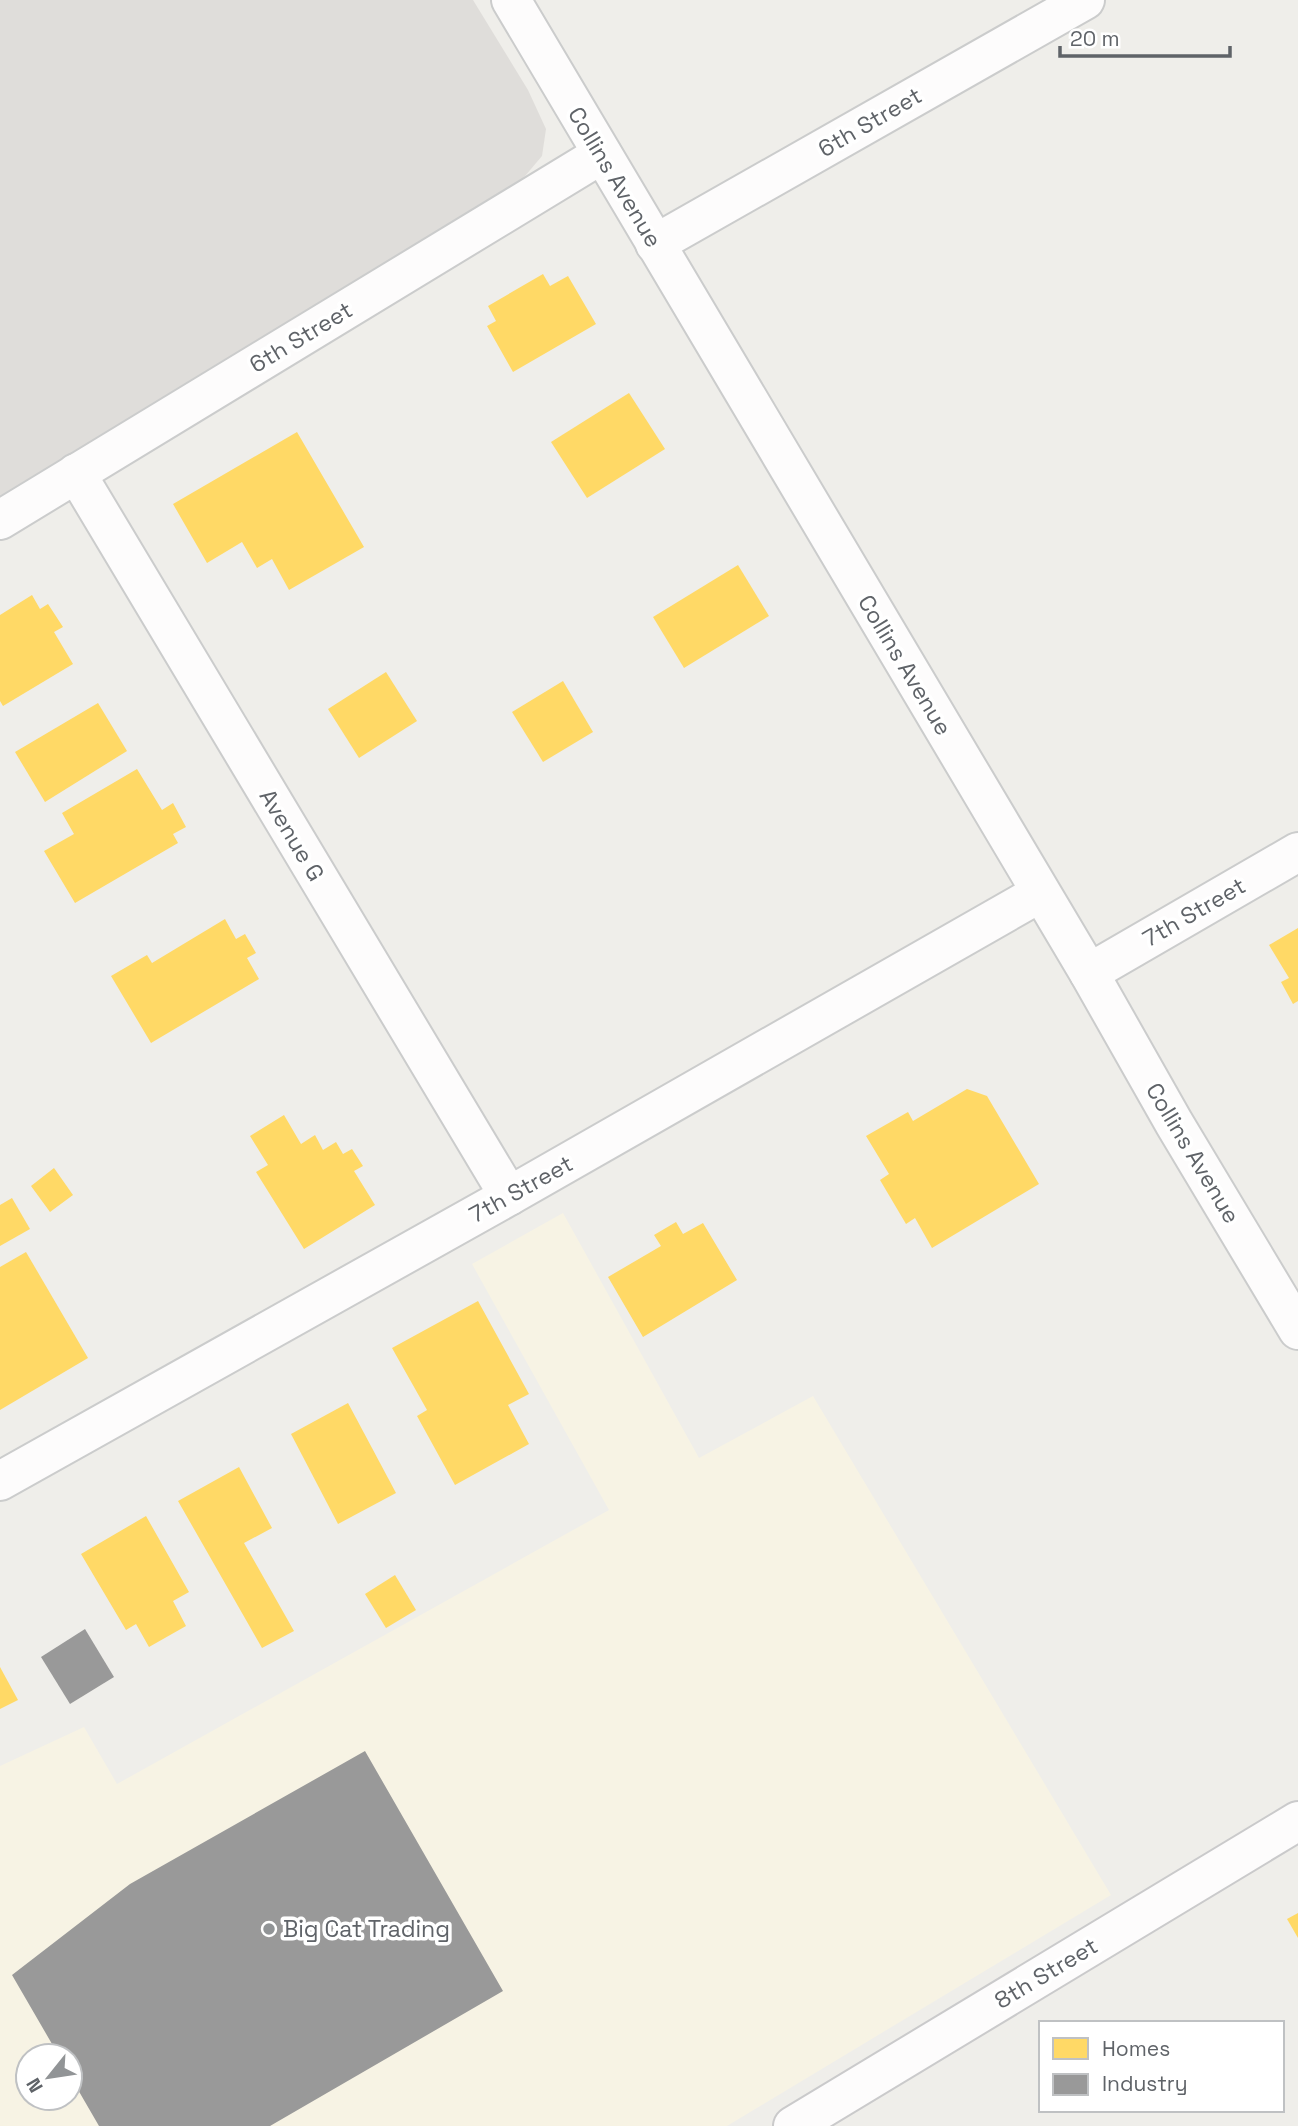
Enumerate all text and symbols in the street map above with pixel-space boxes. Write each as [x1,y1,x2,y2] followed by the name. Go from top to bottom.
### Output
[1060,14,1230,58] scale bar
[1070,25,1120,52] text: 20 m
[813,80,927,164] street label: 6th Street
[561,101,669,253] street label: Collins Avenue
[244,295,358,379] street label: 6th Street
[851,589,959,741] street label: Collins Avenue
[253,783,331,887] street label: Avenue G
[1137,871,1251,953] street label: 7th Street
[1139,1077,1247,1229] street label: Collins Avenue
[464,1148,578,1230] street label: 7th Street
[283,1914,450,1944] place label: Big Cat Trading
[261,1921,277,1937] marker: Big Cat Trading
[989,1930,1103,2016] street label: 8th Street
[1039,2021,1284,2112] legend
[1102,2035,1170,2062] text: Homes
[14,2042,84,2112] north arrow
[1102,2070,1188,2097] text: Industry
[21,2073,49,2097] text: N

